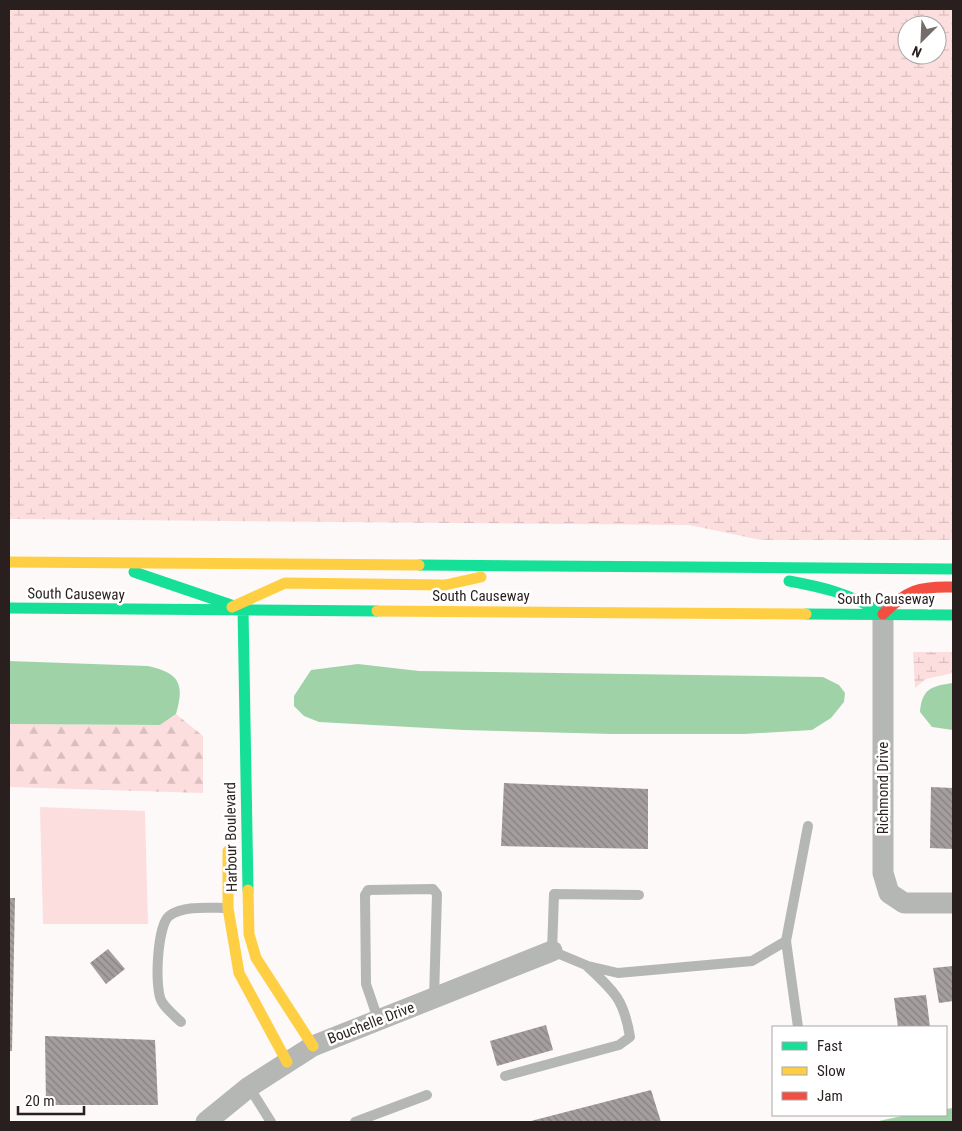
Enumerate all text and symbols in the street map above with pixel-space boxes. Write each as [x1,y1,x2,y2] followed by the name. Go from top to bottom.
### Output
[897,15,947,65] north arrow
[910,43,924,61] text: N
[27,584,125,604] street label: South Causeway
[432,587,530,605] street label: South Causeway
[837,590,935,608] street label: South Causeway
[874,742,892,834] street label: Richmond Drive
[221,782,241,892] street label: Harbour Boulevard
[325,998,417,1048] street label: Bouchelle Drive
[772,1026,947,1116] legend
[817,1037,842,1055] text: Fast
[817,1062,846,1080] text: Slow
[18,1084,84,1116] scale bar
[817,1087,843,1105] text: Jam
[25,1092,55,1110] text: 20 m

